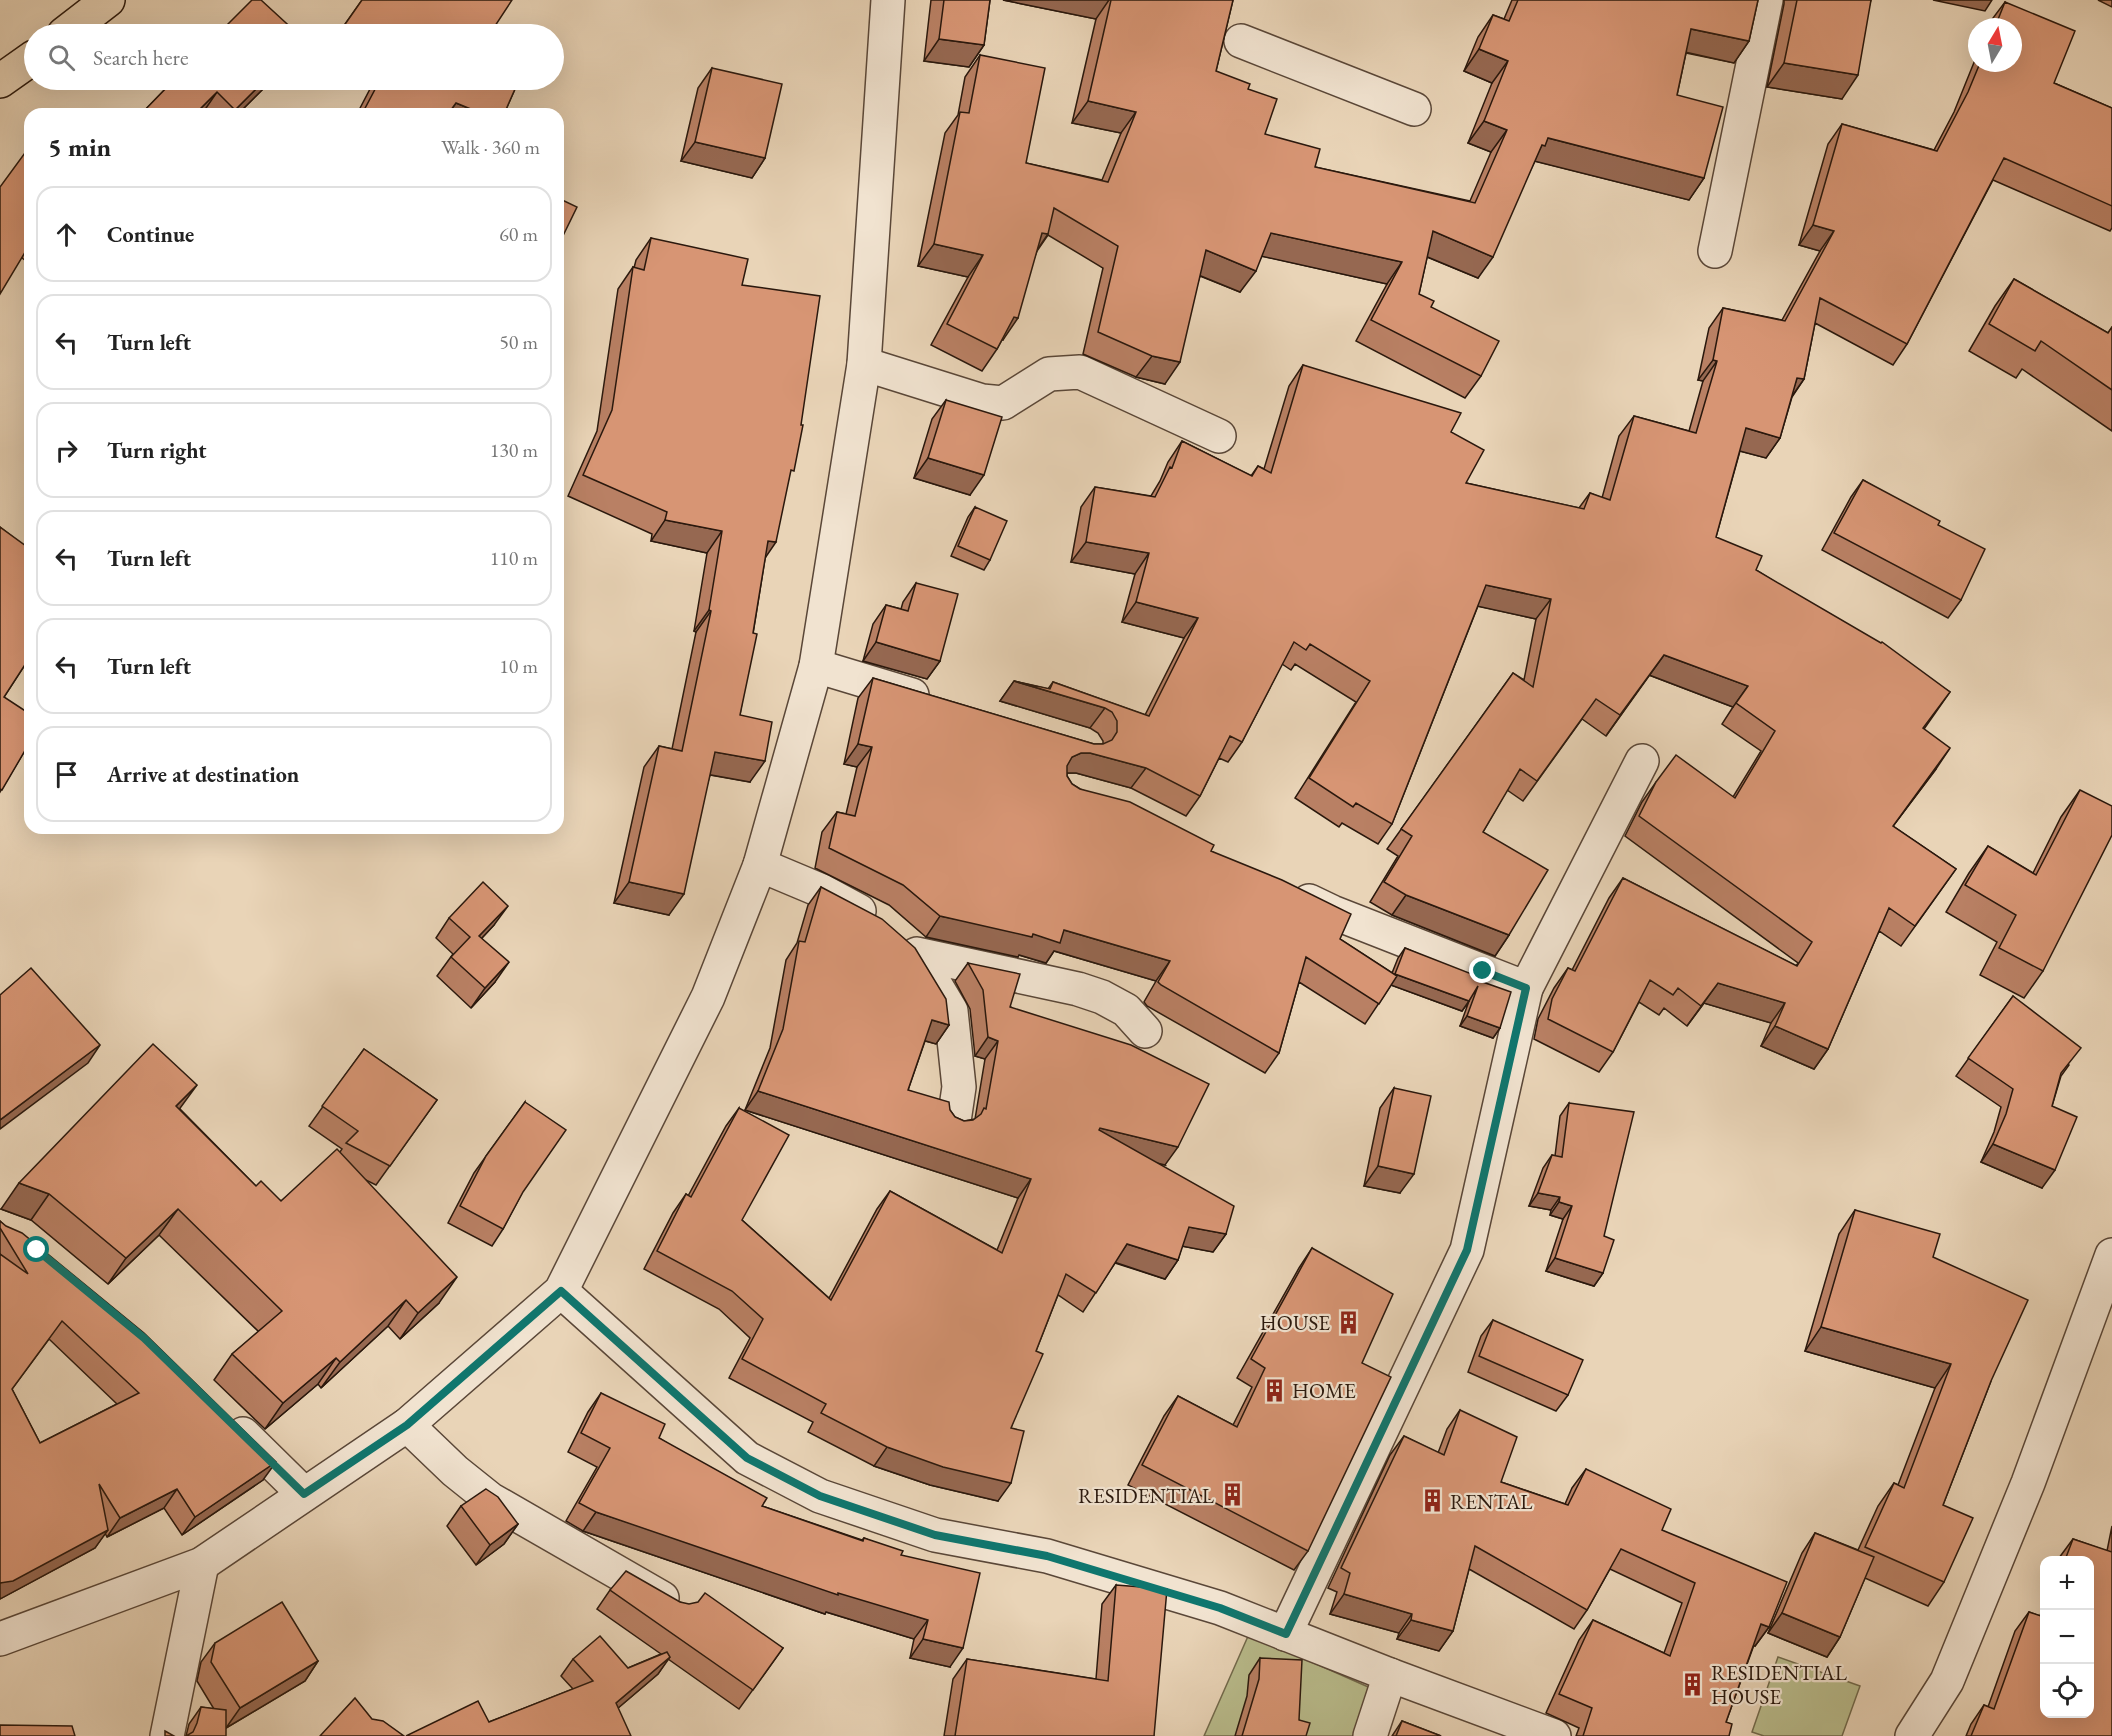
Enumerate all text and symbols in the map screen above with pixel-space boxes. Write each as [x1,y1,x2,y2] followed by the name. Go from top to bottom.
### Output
[1968,18,2022,72] north arrow
[24,24,564,90] search box
[45,41,78,74] icon: search
[93,43,188,72] text: Search here
[48,130,111,164] text: 5 min
[441,134,540,160] text: Walk · 360 m
[50,218,83,251] icon: ahead
[107,220,194,249] text: Continue
[499,221,538,247] text: 60 m
[50,326,83,359] icon: left
[107,328,191,357] text: Turn left
[499,329,538,355] text: 50 m
[50,434,83,467] icon: right
[107,436,206,465] text: Turn right
[490,437,538,463] text: 130 m
[50,542,83,575] icon: left
[107,544,191,573] text: Turn left
[490,545,538,571] text: 110 m
[50,650,83,683] icon: left
[107,652,191,681] text: Turn left
[499,653,538,679] text: 10 m
[50,758,83,791] icon: arrive
[107,760,299,789] text: Arrive at destination
[1469,957,1495,983] route end
[23,1236,49,1262] route start
[1260,1309,1330,1336] place label: HOUSE
[1335,1309,1361,1335] building icon: HOUSE
[1261,1377,1287,1403] building icon: HOME
[1292,1377,1356,1404] place label: HOME
[1078,1482,1215,1509] place label: RESIDENTIAL
[1219,1482,1245,1508] building icon: RESIDENTIAL
[1419,1488,1445,1514] building icon: RENTAL
[1450,1488,1533,1515] place label: RENTAL
[2040,1556,2094,1718] map controls
[2040,1556,2094,1610] button: +
[2040,1610,2094,1664] button: −
[1711,1659,1848,1710] place label: RESIDENTIAL HOUSE
[2040,1664,2094,1718] button: locate
[1680,1671,1706,1697] building icon: RESIDENTIAL HOUSE

